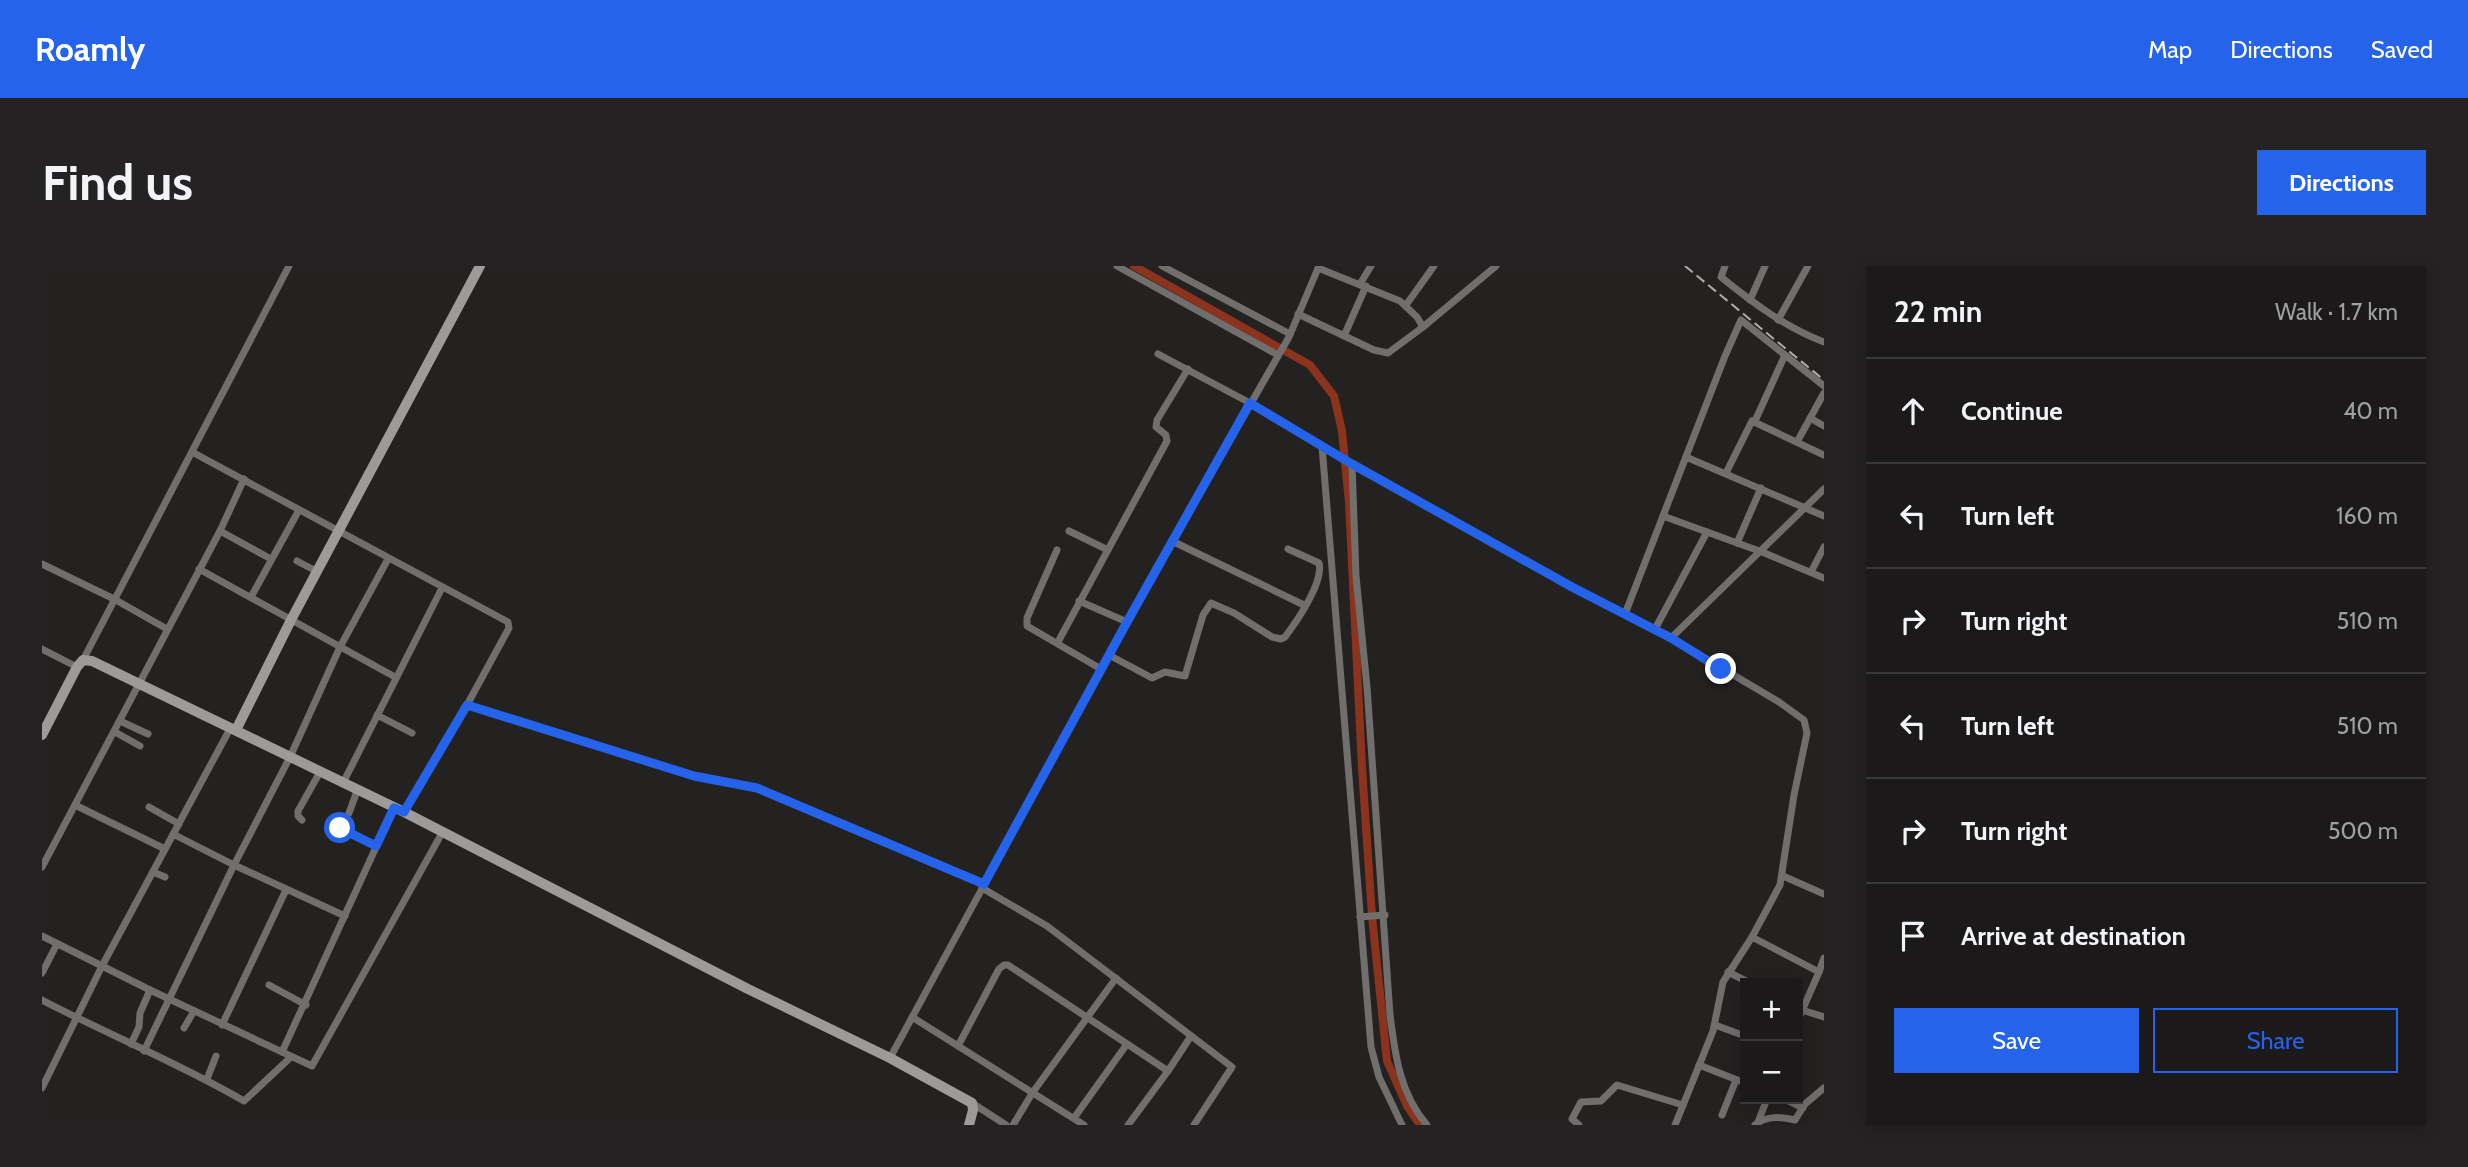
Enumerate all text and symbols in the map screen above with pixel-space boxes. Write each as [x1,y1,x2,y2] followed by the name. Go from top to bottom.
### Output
[35,29,145,69] text: Roamly
[2148,35,2192,64] text: Map
[2230,35,2333,64] text: Directions
[2371,35,2433,64] text: Saved
[2257,150,2426,215] button: Directions
[42,153,193,212] text: Find us
[1894,293,1982,330] text: 22 min
[2275,298,2398,326] text: Walk · 1.7 km
[1894,392,1932,430] icon: ahead
[1961,395,2063,427] text: Continue
[2343,397,2398,425] text: 40 m
[1894,497,1932,535] icon: left
[1961,500,2054,532] text: Turn left
[2336,502,2398,530] text: 160 m
[1894,602,1932,640] icon: right
[1961,605,2067,637] text: Turn right
[2337,607,2398,635] text: 510 m
[1705,653,1736,684] route end
[1894,707,1932,745] icon: left
[1961,710,2054,742] text: Turn left
[2337,712,2398,740] text: 510 m
[324,812,355,843] route start
[1894,812,1932,850] icon: right
[1961,815,2067,847] text: Turn right
[2328,817,2398,845] text: 500 m
[1894,917,1932,955] icon: arrive
[1961,920,2186,952] text: Arrive at destination
[1740,978,1803,1104] map controls
[1740,978,1803,1041] button: +
[1894,1008,2139,1073] button: Save
[2153,1008,2398,1073] button: Share
[1740,1041,1803,1104] button: −

